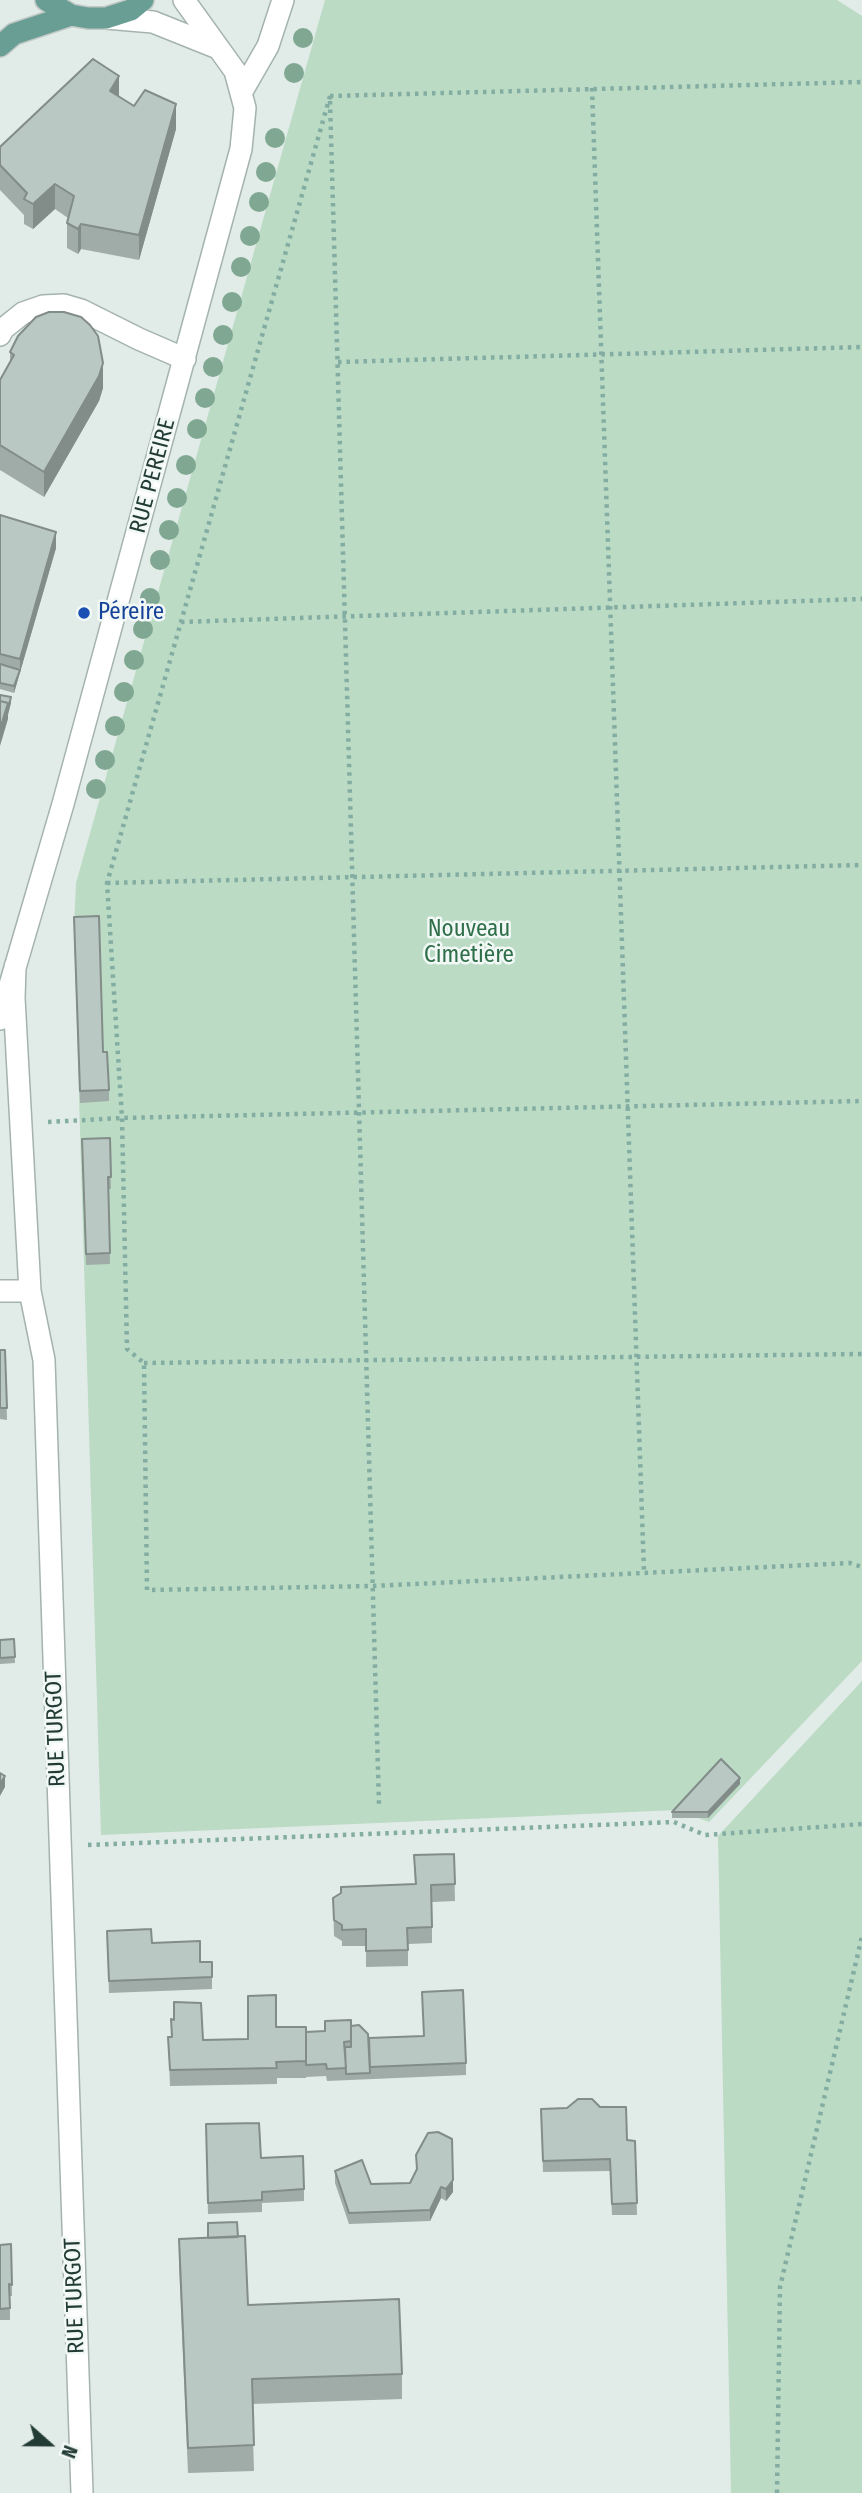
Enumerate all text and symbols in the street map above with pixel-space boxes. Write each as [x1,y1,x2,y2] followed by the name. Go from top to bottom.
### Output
[124,416,182,536] street label: RUE PEREIRE
[98,599,164,627] place label: Péreire
[76,605,92,621] marker: Péreire
[424,916,514,970] park label: Nouveau Cimetière
[40,1671,72,1787] street label: RUE TURGOT
[59,2238,91,2354] street label: RUE TURGOT
[14,2409,84,2479] north arrow
[56,2442,82,2461] text: N

